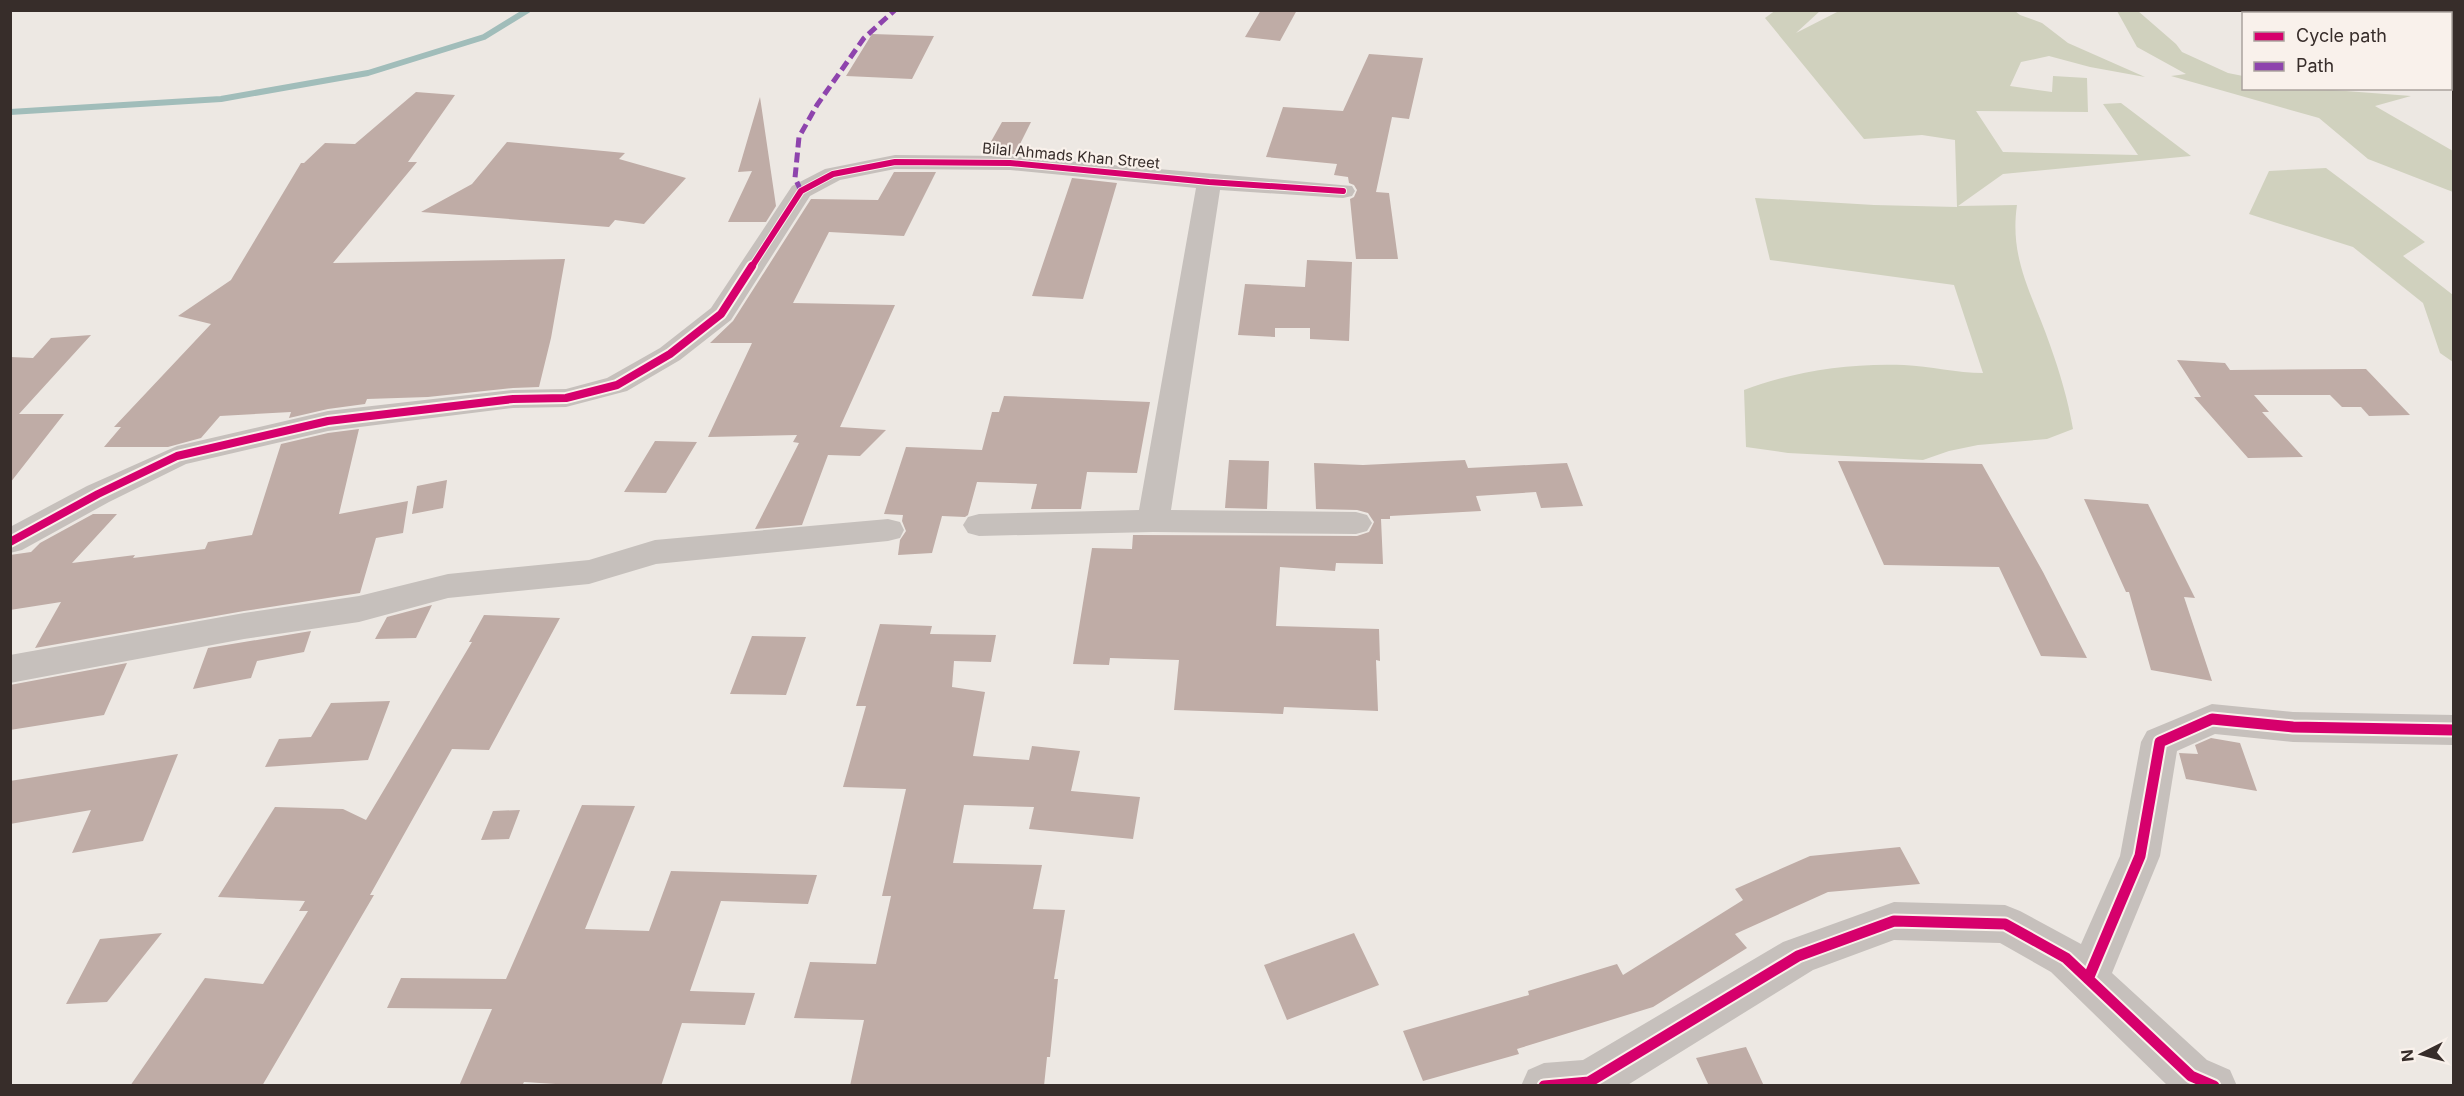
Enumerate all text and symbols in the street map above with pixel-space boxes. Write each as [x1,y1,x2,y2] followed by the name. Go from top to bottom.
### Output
[2242,12,2452,90] legend
[2296,25,2387,46] text: Cycle path
[2296,55,2334,76] text: Path
[981,138,1161,173] street label: Bilal Ahmads Khan Street
[2392,1024,2452,1084] north arrow
[2396,1048,2418,1063] text: N

